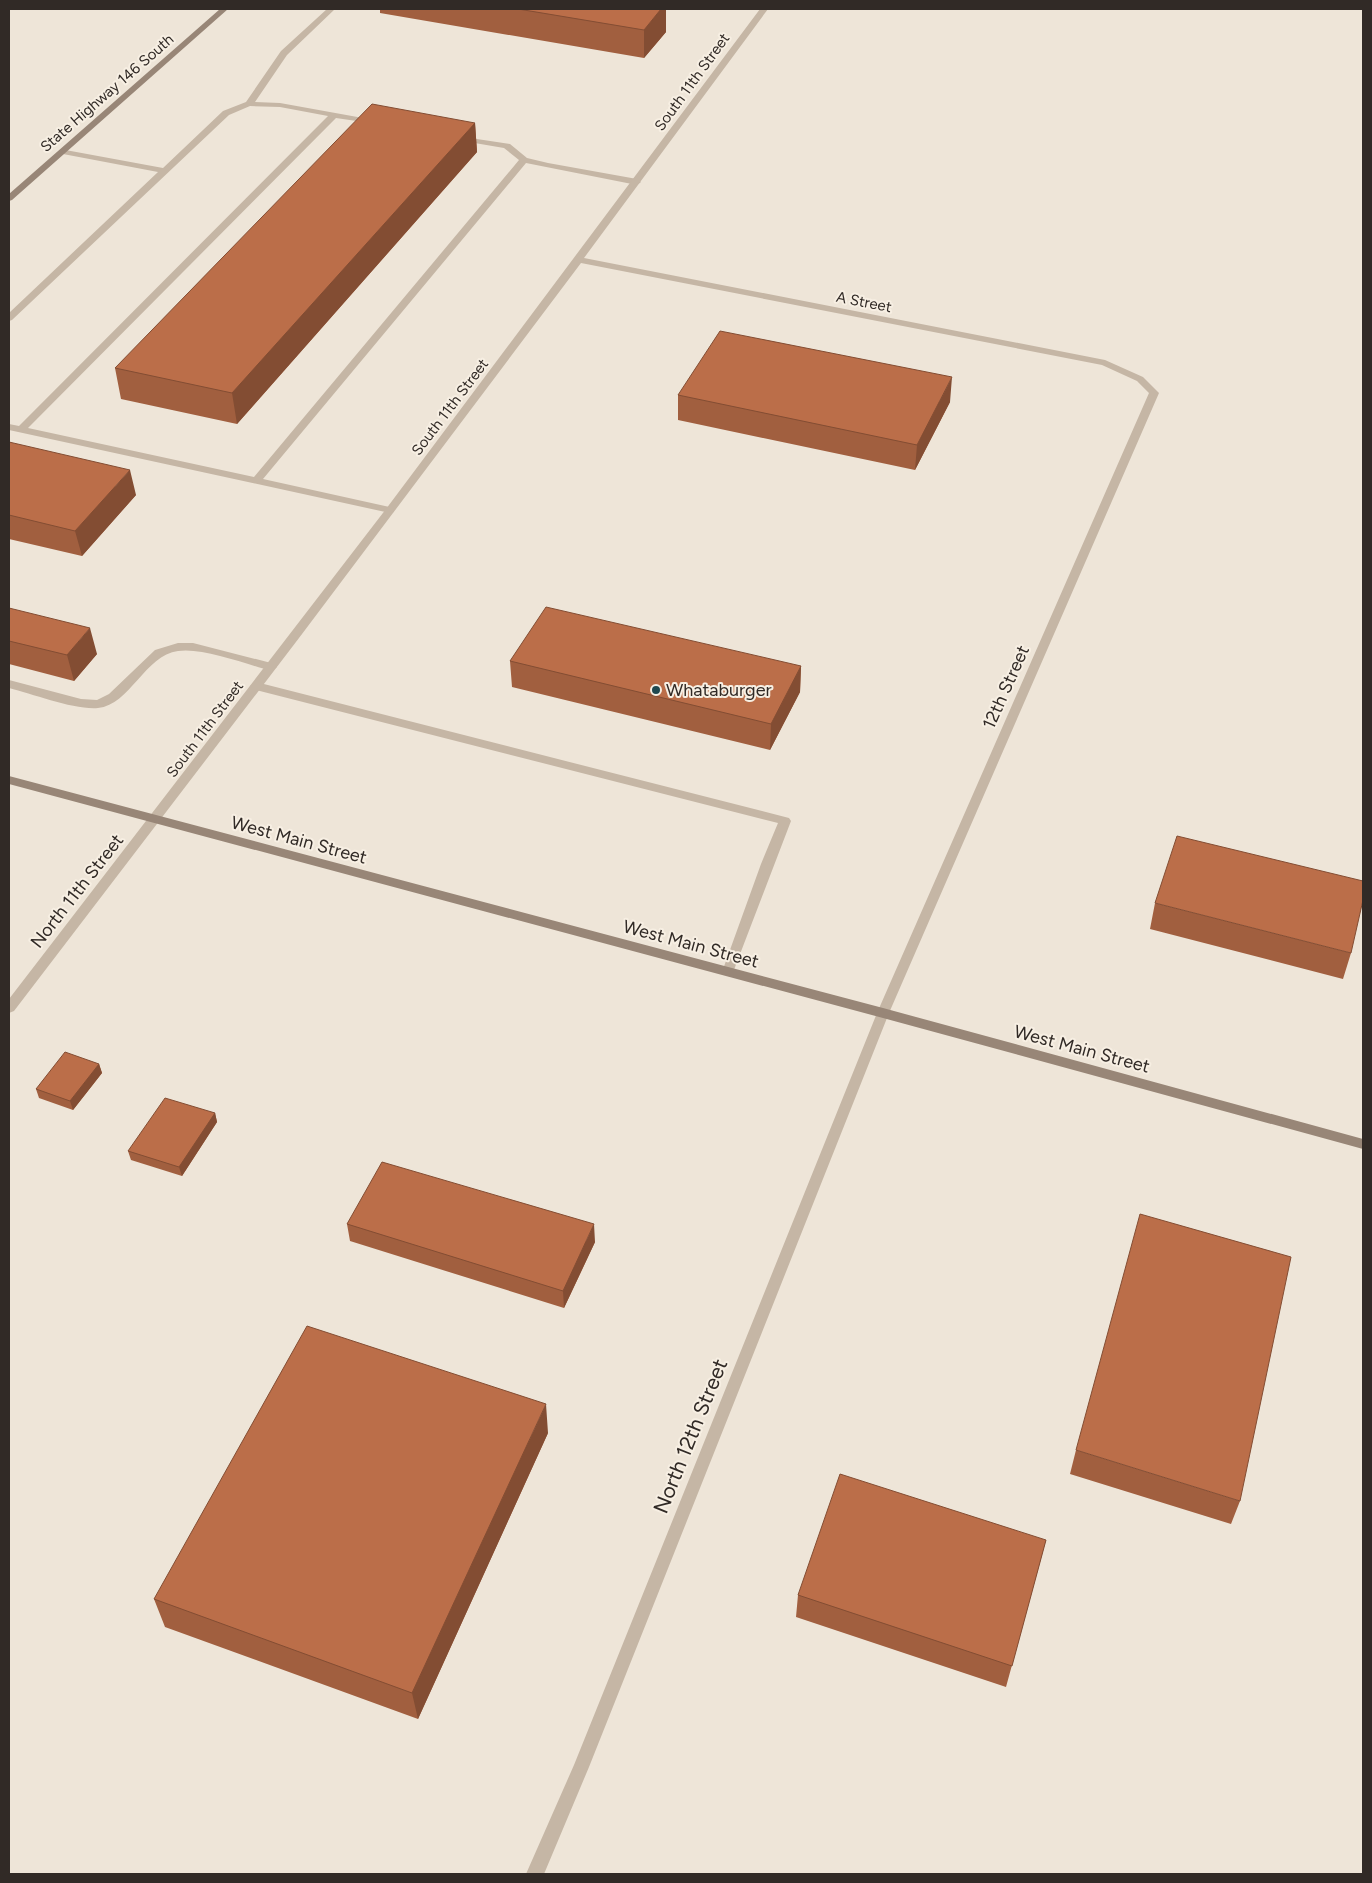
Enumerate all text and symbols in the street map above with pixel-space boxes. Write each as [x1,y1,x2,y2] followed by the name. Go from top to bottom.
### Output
[651,29,734,134] street label: South 11th Street
[37,30,177,156] street label: State Highway 146 South
[835,288,893,316] street label: A Street
[408,355,492,459] street label: South 11th Street
[978,642,1034,732] street label: 12th Street
[163,677,247,781] street label: South 11th Street
[666,679,772,701] place label: Whataburger
[650,684,662,696] marker: Whataburger
[229,811,369,869] street label: West Main Street
[26,830,128,952] street label: North 11th Street
[621,915,761,973] street label: West Main Street
[1012,1020,1152,1078] street label: West Main Street
[648,1355,732,1517] street label: North 12th Street

